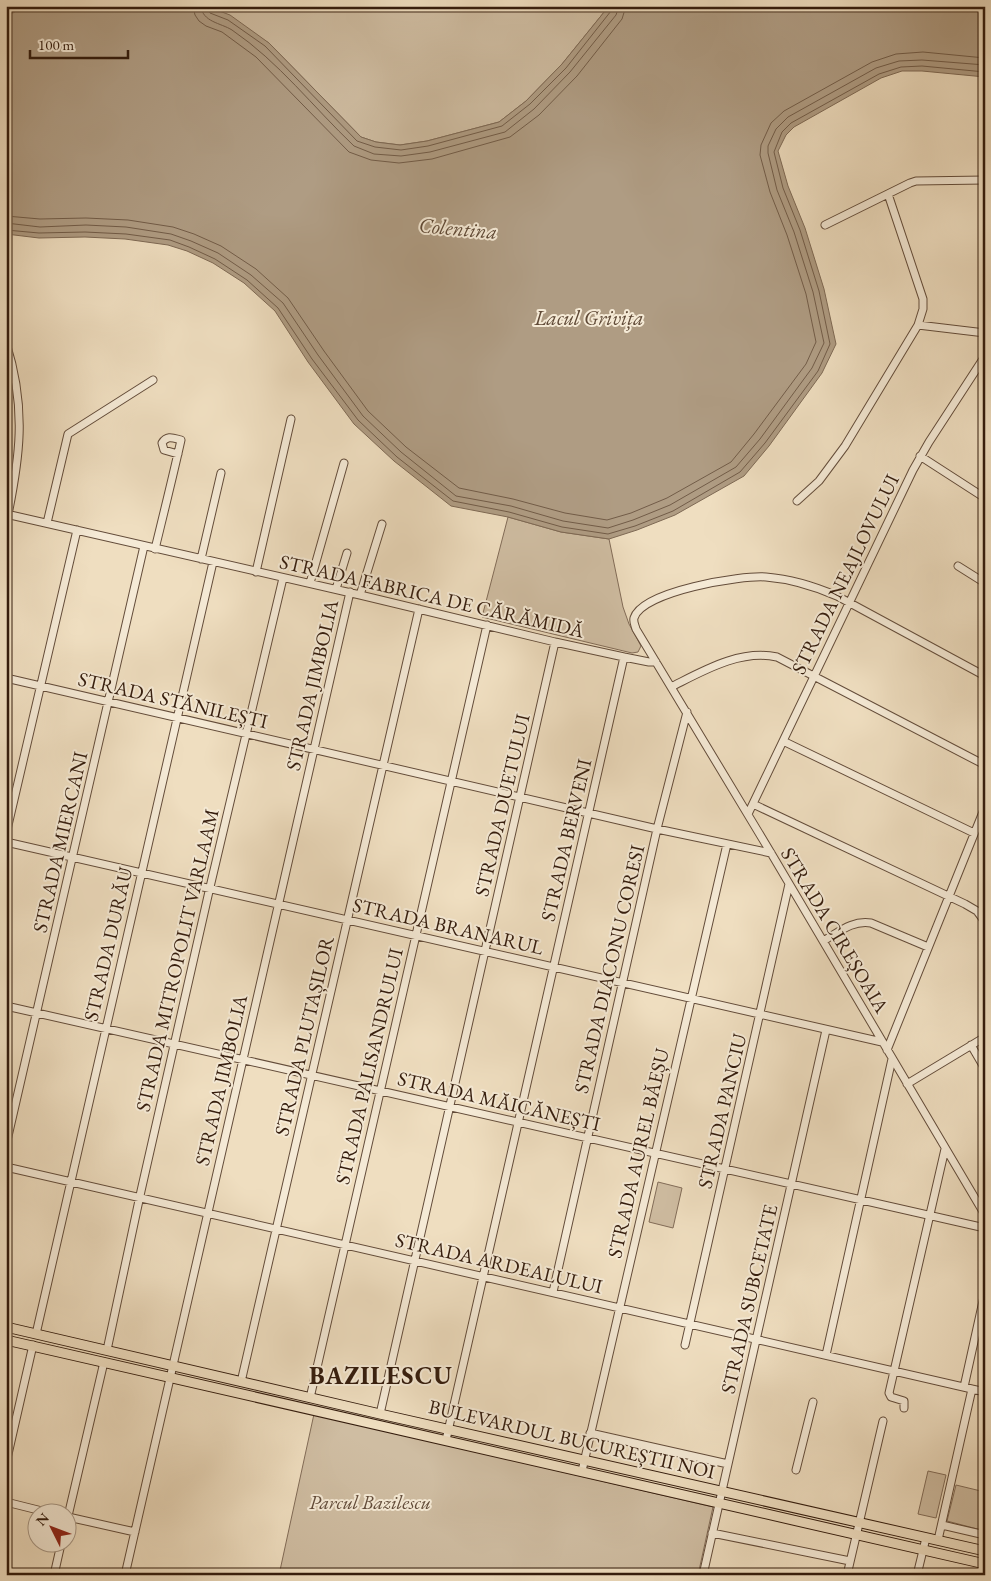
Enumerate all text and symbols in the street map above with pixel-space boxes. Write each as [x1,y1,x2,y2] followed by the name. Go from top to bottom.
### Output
[30,28,128,60] scale bar
[38,35,75,54] text: 100 m
[418,211,498,245] water label: Colentina
[533,304,644,331] water label: Lacul Grivița
[785,470,905,678] street label: STRADA NEAJLOVULUI
[277,548,587,644] street label: STRADA FABRICA DE CĂRĂMIDĂ
[280,597,344,773] street label: STRADA JIMBOLIA
[76,666,271,735] street label: STRADA STĂNILEȘTI
[468,711,536,899] street label: STRADA DUETULUI
[27,749,94,935] street label: STRADA MIERCANI
[535,756,597,924] street label: STRADA BERVENI
[129,806,225,1114] street label: STRADA MITROPOLIT VARLAAM
[568,842,650,1096] street label: STRADA DIACONU CORESI
[775,842,895,1018] street label: STRADA CIREȘOAIA
[78,864,138,1024] street label: STRADA DURĂU
[350,891,546,961] street label: STRADA BRANARUL
[268,933,340,1138] street label: STRADA PLUTAȘILOR
[329,945,409,1187] street label: STRADA PALISANDRULUI
[189,992,253,1168] street label: STRADA JIMBOLIA
[691,1031,753,1191] street label: STRADA PANCIU
[601,1045,675,1261] street label: STRADA AUREL BĂEȘU
[395,1065,603,1137] street label: STRADA MĂICĂNEȘTI
[715,1202,783,1396] street label: STRADA SUBCETATE
[393,1226,605,1300] street label: STRADA ARDEALULUI
[309,1359,453,1391] district label: BAZILESCU
[426,1393,718,1485] street label: BULEVARDUL BUCUREȘTII NOI
[309,1489,431,1515] park label: Parcul Bazilescu
[28,1504,78,1554] north arrow
[32,1509,53,1530] text: N

